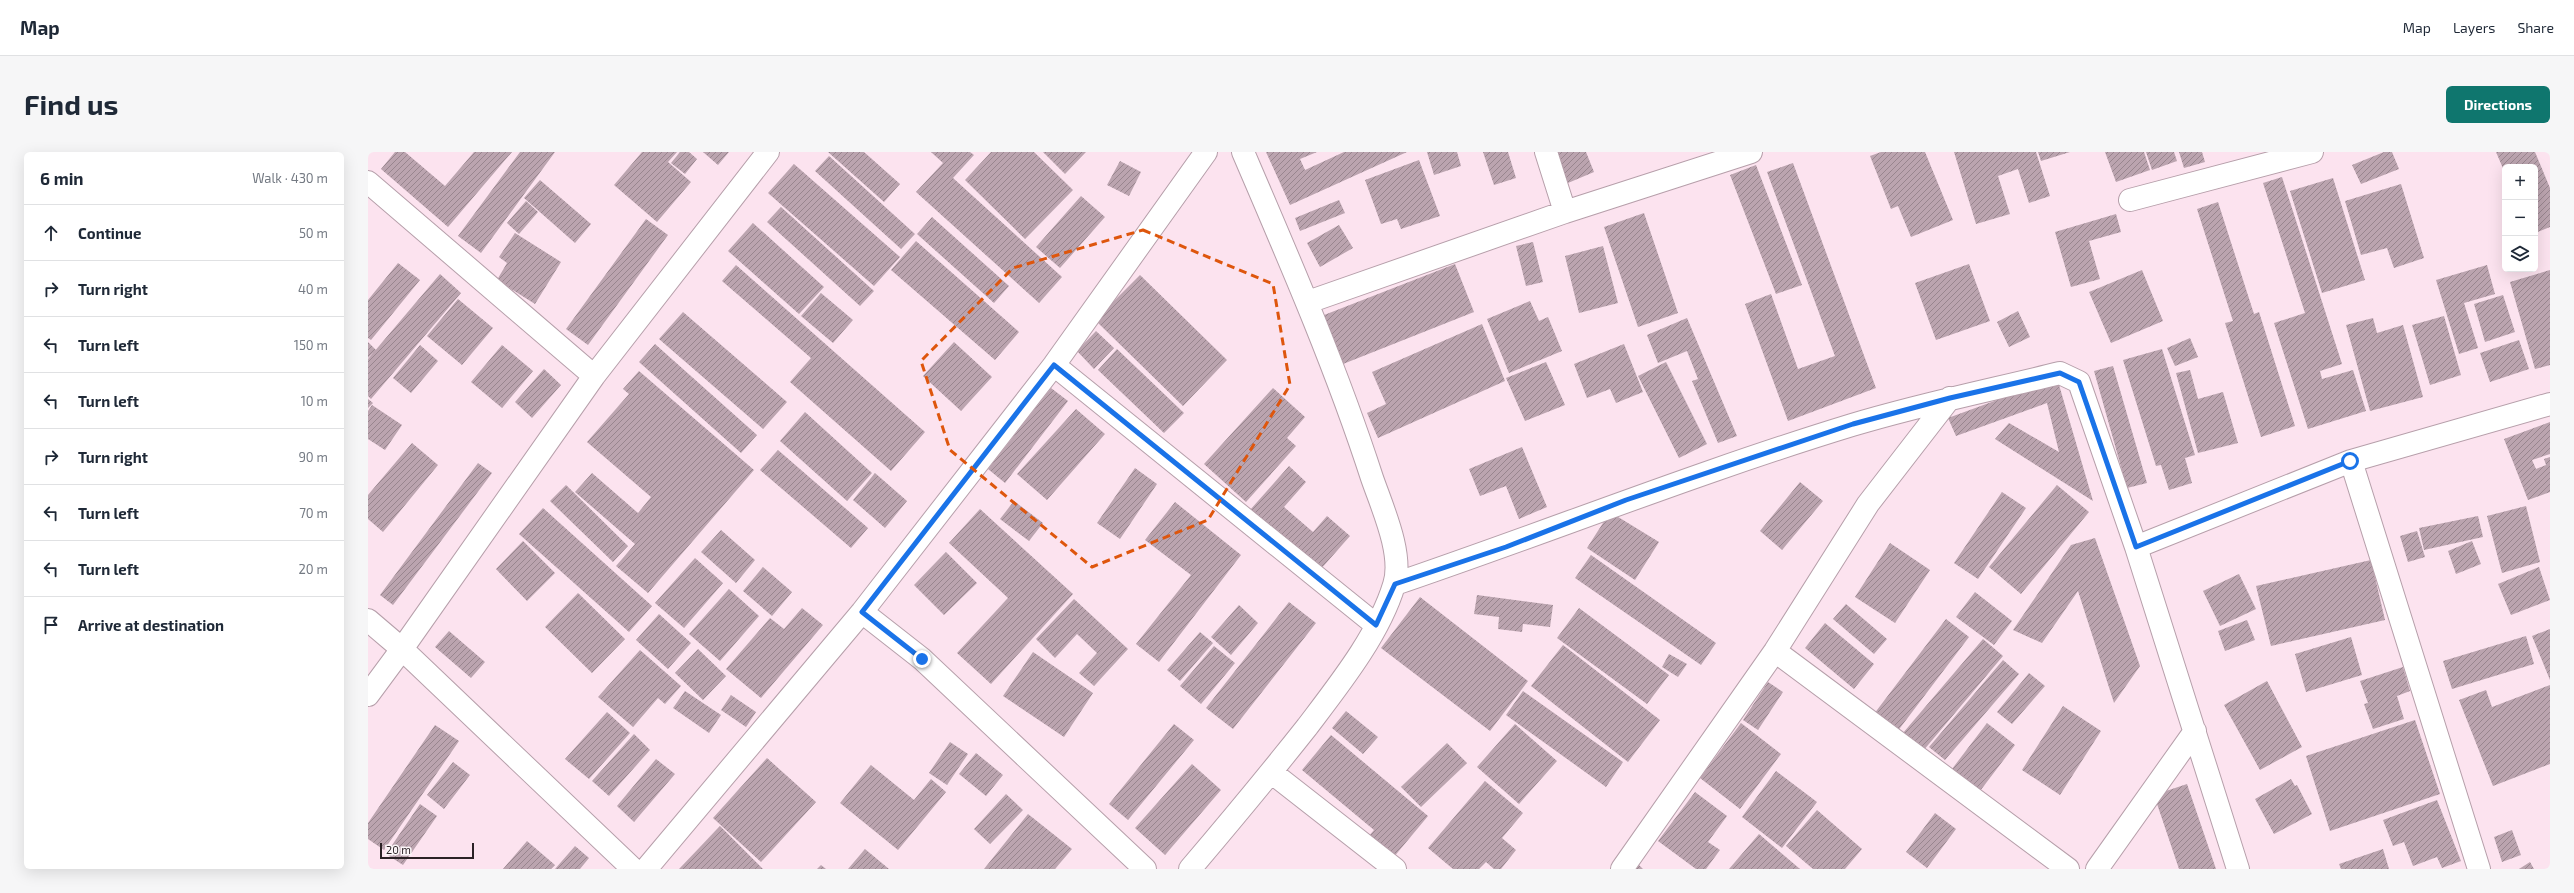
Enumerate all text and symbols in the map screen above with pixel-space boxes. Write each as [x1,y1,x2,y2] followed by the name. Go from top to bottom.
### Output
[20,16,60,39] text: Map
[2403,19,2431,36] text: Map
[2453,19,2495,36] text: Layers
[2517,19,2554,36] text: Share
[2446,86,2550,123] button: Directions
[24,87,118,121] text: Find us
[2502,164,2538,272] map controls
[2502,164,2538,200] button: +
[40,168,84,188] text: 6 min
[252,170,328,186] text: Walk · 430 m
[2502,200,2538,236] button: −
[40,222,62,244] icon: ahead
[78,224,141,242] text: Continue
[299,225,328,241] text: 50 m
[2502,236,2538,272] button: layers
[40,278,62,300] icon: right
[78,280,148,298] text: Turn right
[298,281,328,297] text: 40 m
[40,334,62,356] icon: left
[78,336,139,354] text: Turn left
[294,337,328,353] text: 150 m
[40,390,62,412] icon: left
[78,392,139,410] text: Turn left
[301,393,328,409] text: 10 m
[40,446,62,468] icon: right
[78,448,148,466] text: Turn right
[298,449,328,465] text: 90 m
[2341,452,2359,470] route start
[40,502,62,524] icon: left
[78,504,139,522] text: Turn left
[299,505,328,521] text: 70 m
[40,558,62,580] icon: left
[78,560,139,578] text: Turn left
[299,561,328,577] text: 20 m
[40,614,62,636] icon: arrive
[78,616,224,634] text: Arrive at destination
[913,650,931,668] route end
[380,841,474,860] scale bar
[386,843,411,856] text: 20 m

